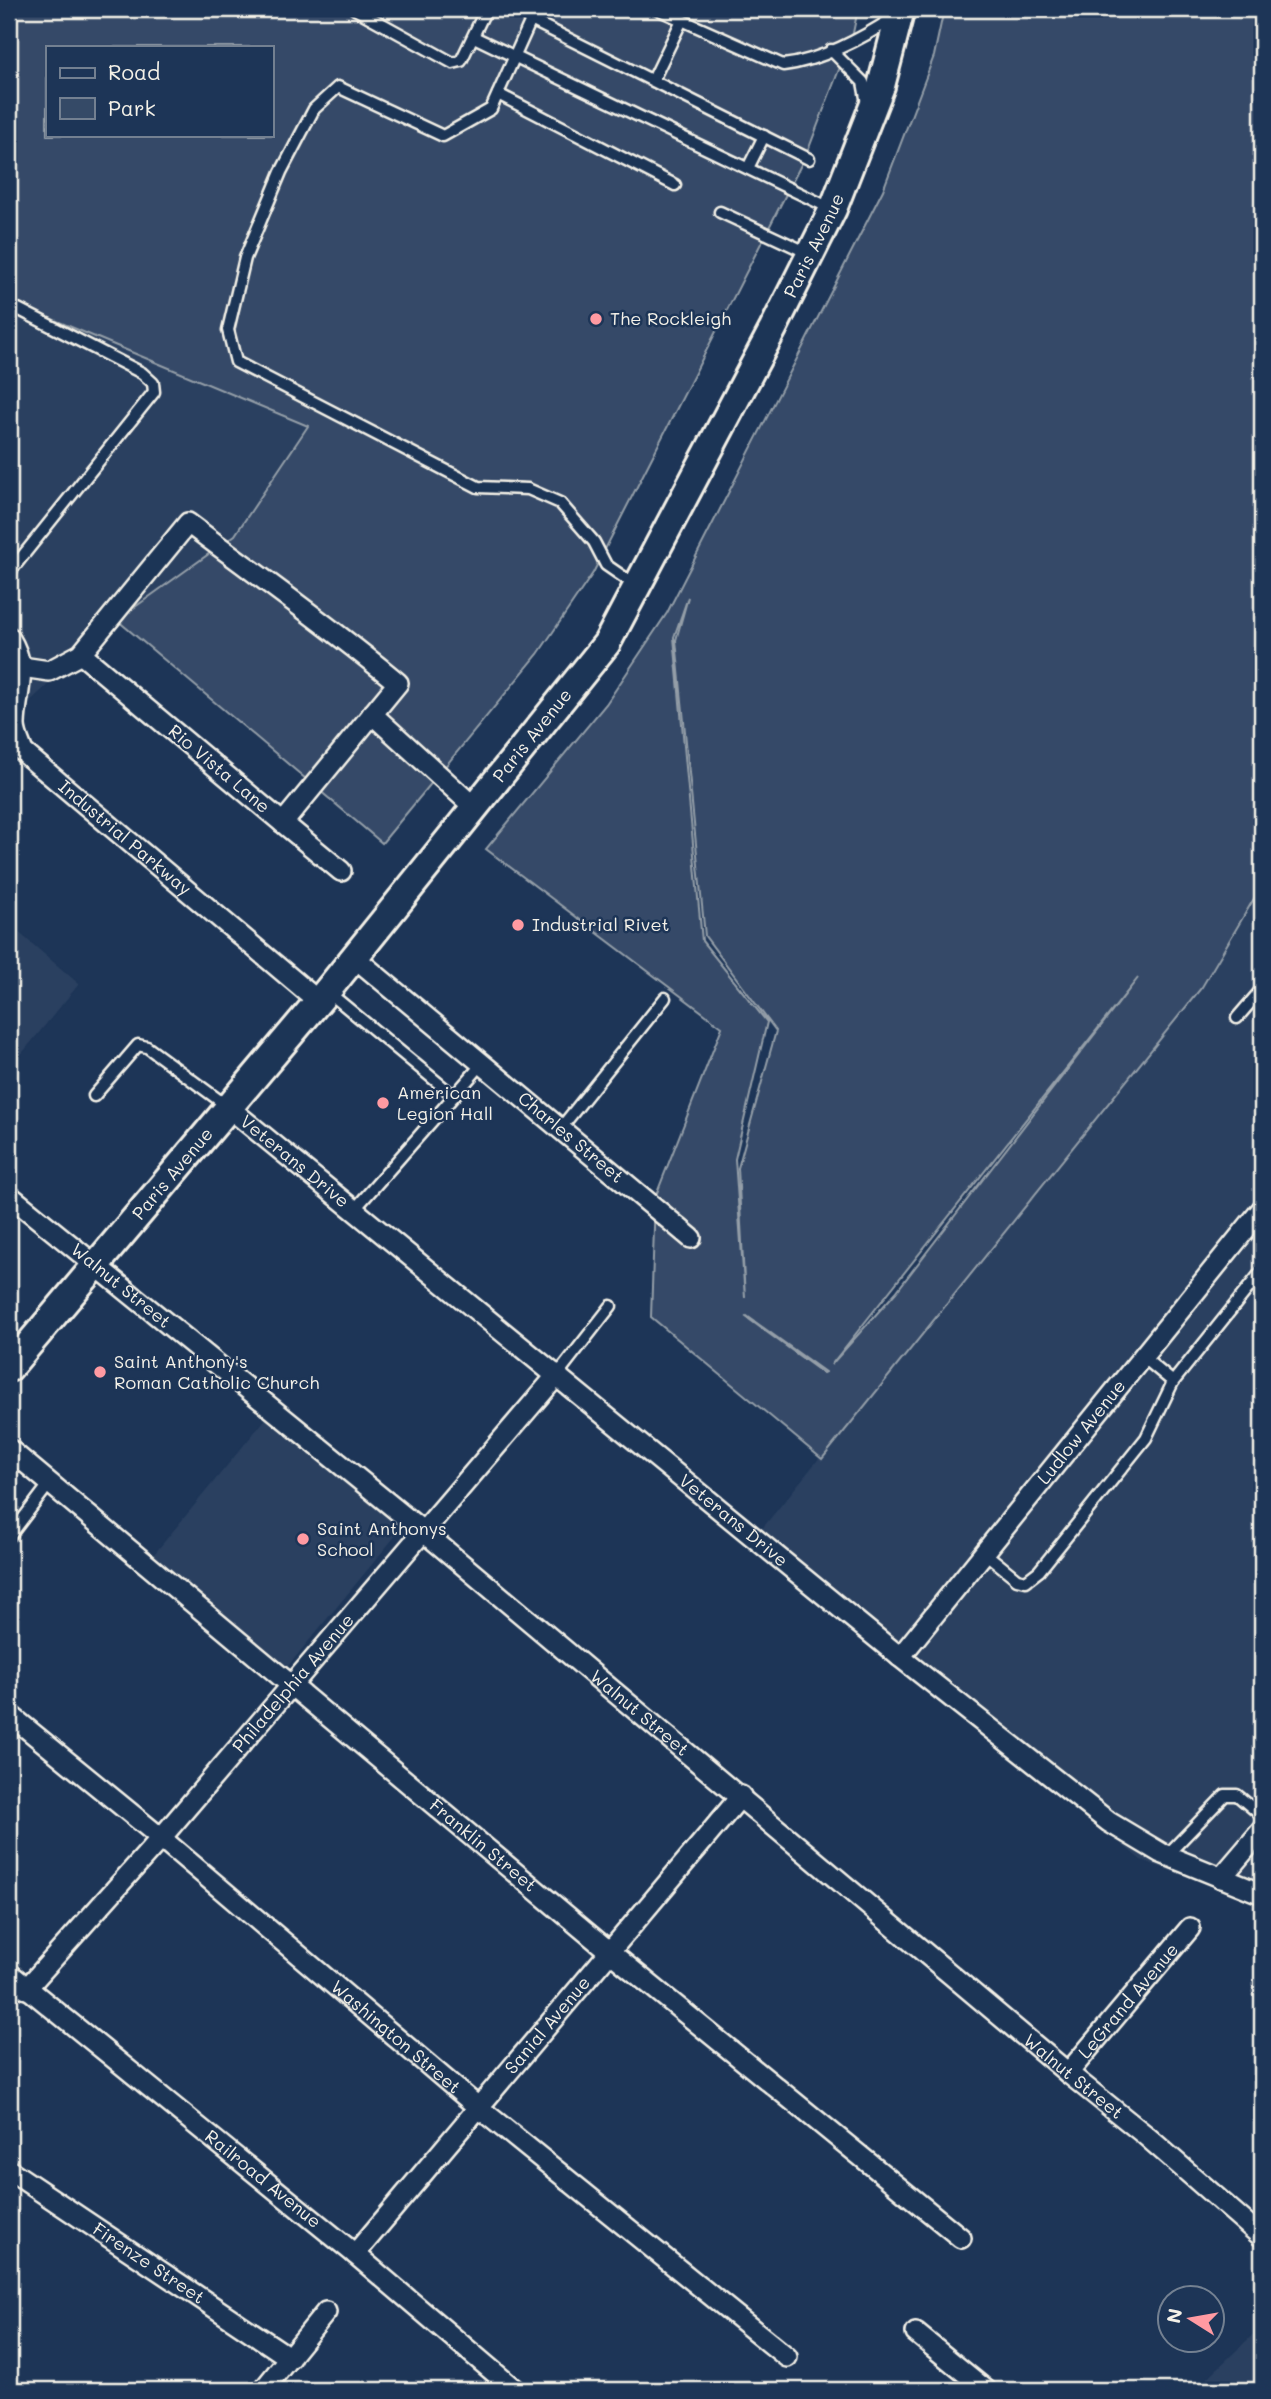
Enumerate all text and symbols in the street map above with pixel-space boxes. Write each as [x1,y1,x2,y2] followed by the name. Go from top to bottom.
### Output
[46,46,273,136] legend
[108,58,160,85] text: Road
[108,94,156,121] text: Park
[778,190,849,302] street label: Paris Avenue
[610,306,731,330] place label: The Rockleigh
[588,311,604,327] marker: The Rockleigh
[487,683,577,787] street label: Paris Avenue
[164,719,276,818] street label: Rio Vista Lane
[54,774,197,900] street label: Industrial Parkway
[532,912,669,936] place label: Industrial Rivet
[510,917,526,933] marker: Industrial Rivet
[397,1080,493,1125] place label: American Legion Hall
[513,1086,629,1188] street label: Charles Street
[375,1095,391,1111] marker: American Legion Hall
[236,1109,355,1212] street label: Veterans Drive
[126,1122,218,1224] street label: Paris Avenue
[66,1237,176,1333] street label: Walnut Street
[114,1349,319,1394] place label: Saint Anthony's Roman Catholic Church
[92,1364,108,1380] marker: Saint Anthony's Roman Catholic Church
[1031,1374,1130,1489] street label: Ludlow Avenue
[674,1468,793,1572] street label: Veterans Drive
[317,1516,447,1561] place label: Saint Anthonys School
[295,1531,311,1547] marker: Saint Anthonys School
[226,1608,359,1757] street label: Philadelphia Avenue
[585,1664,695,1761] street label: Walnut Street
[425,1793,542,1897] street label: Franklin Street
[1072,1938,1183,2063] street label: LeGrand Avenue
[499,1971,595,2079] street label: Sanial Avenue
[326,1974,466,2099] street label: Washington Street
[1019,2028,1129,2124] street label: Walnut Street
[200,2124,327,2233] street label: Railroad Avenue
[88,2216,210,2309] street label: Firenze Street
[1156,2284,1226,2354] north arrow
[1160,2306,1187,2325] text: N

